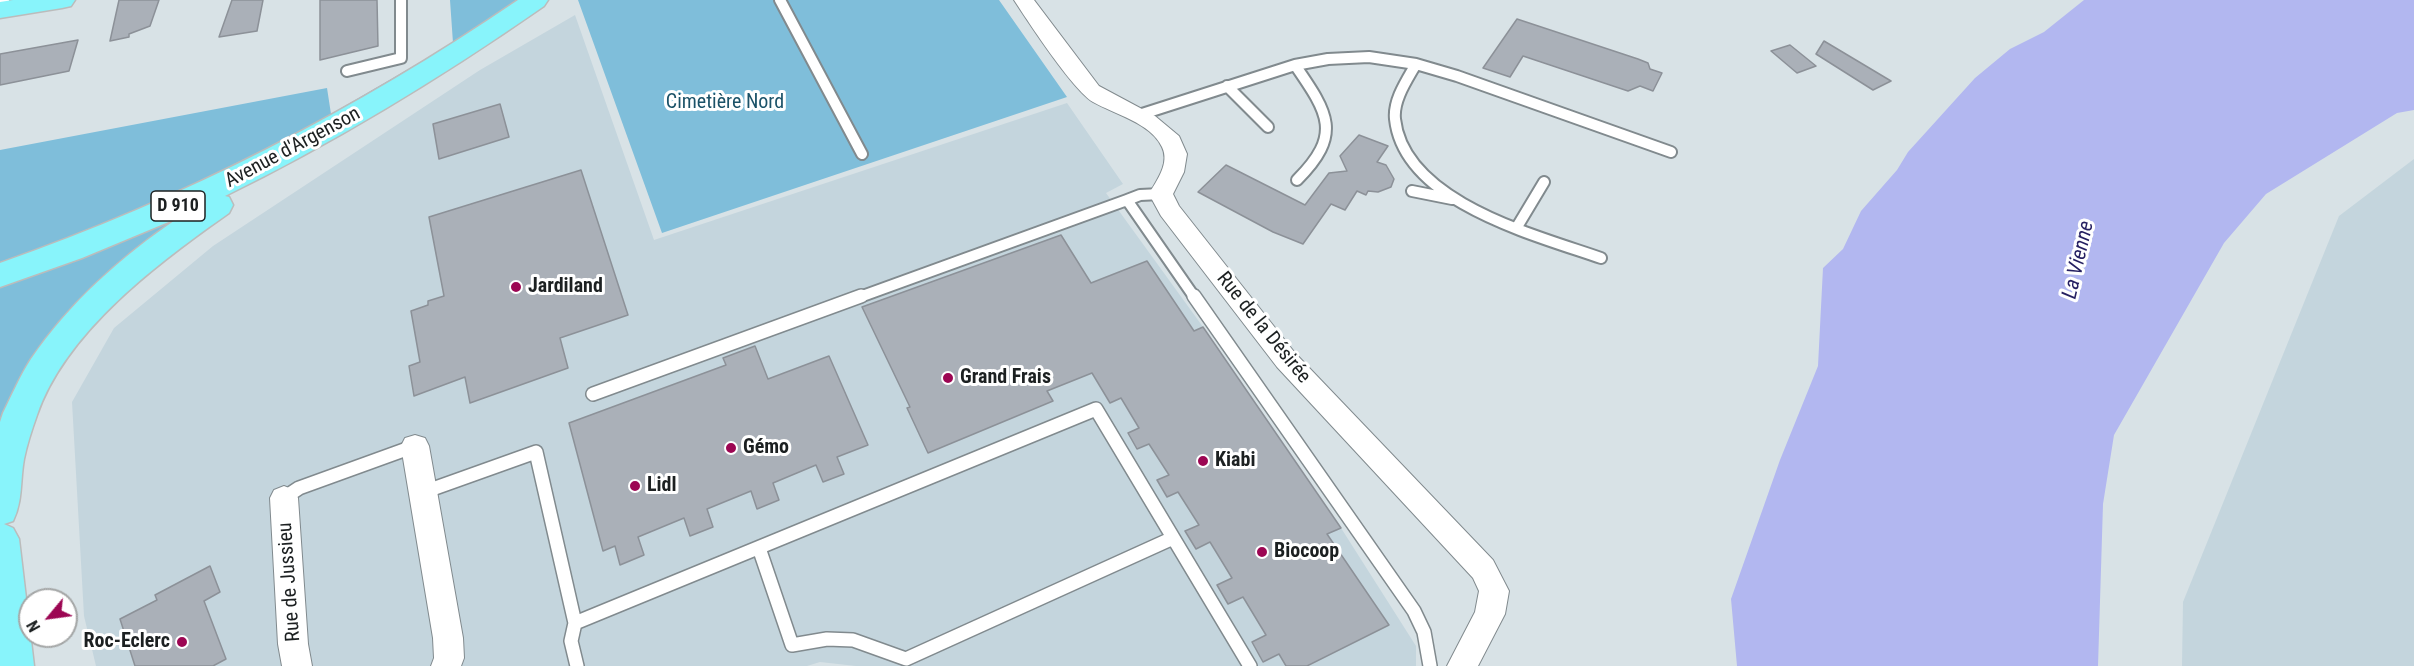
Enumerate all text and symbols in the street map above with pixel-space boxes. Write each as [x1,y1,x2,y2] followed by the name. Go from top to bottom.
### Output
[666,91,784,115] park label: Cimetière Nord
[221,102,365,194] street label: Avenue d'Argenson
[151,191,205,221] road number: D 910
[2058,219,2100,301] water label: La Vienne
[1211,268,1315,388] street label: Rue de la Désirée
[528,275,603,299] place label: Jardiland
[509,280,523,294] marker: Jardiland
[960,366,1051,390] place label: Grand Frais
[941,371,955,385] marker: Grand Frais
[743,436,789,460] place label: Gémo
[724,441,738,455] marker: Gémo
[1215,449,1255,473] place label: Kiabi
[1196,454,1210,468] marker: Kiabi
[647,474,677,498] place label: Lidl
[628,479,642,493] marker: Lidl
[274,522,306,642] street label: Rue de Jussieu
[1274,540,1339,564] place label: Biocoop
[1255,545,1269,559] marker: Biocoop
[18,588,78,648] north arrow
[23,617,44,635] text: N
[83,630,170,654] place label: Roc-Eclerc
[175,635,189,649] marker: Roc-Eclerc

